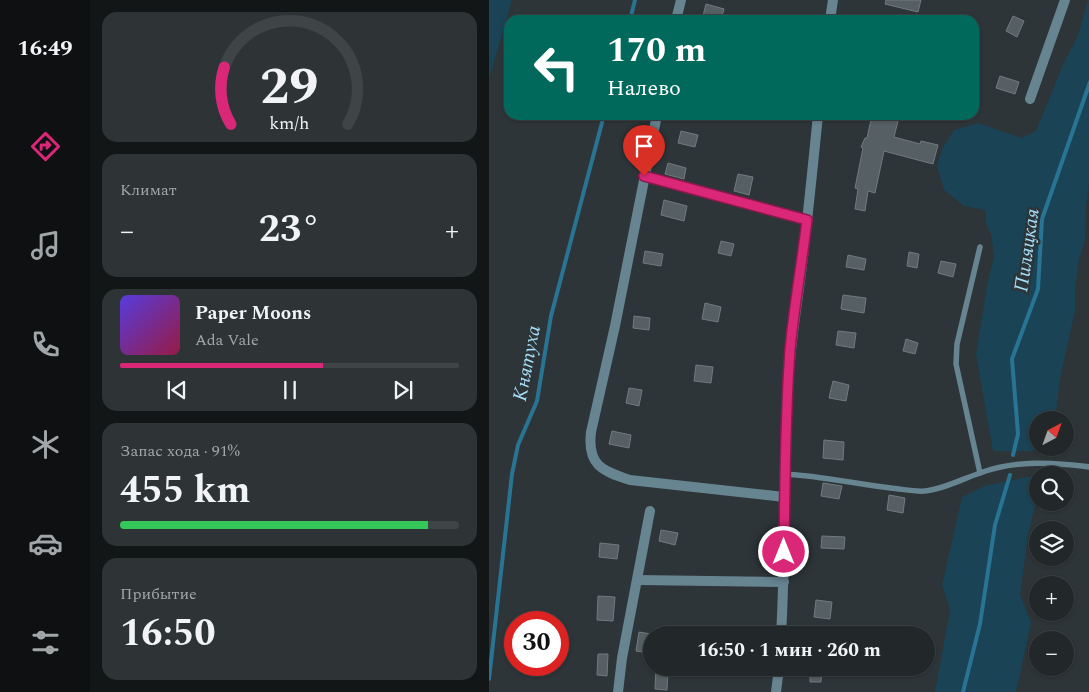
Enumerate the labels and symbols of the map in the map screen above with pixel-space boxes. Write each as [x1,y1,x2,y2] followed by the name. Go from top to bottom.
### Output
[623,125,665,176] pin
[1006,206,1048,294] water label: Пиляцкая
[505,323,549,404] water label: Княтуха
[1029,411,1074,456] north arrow
[757,525,809,577] position arrow
[504,611,569,676] speed limit sign: 30

